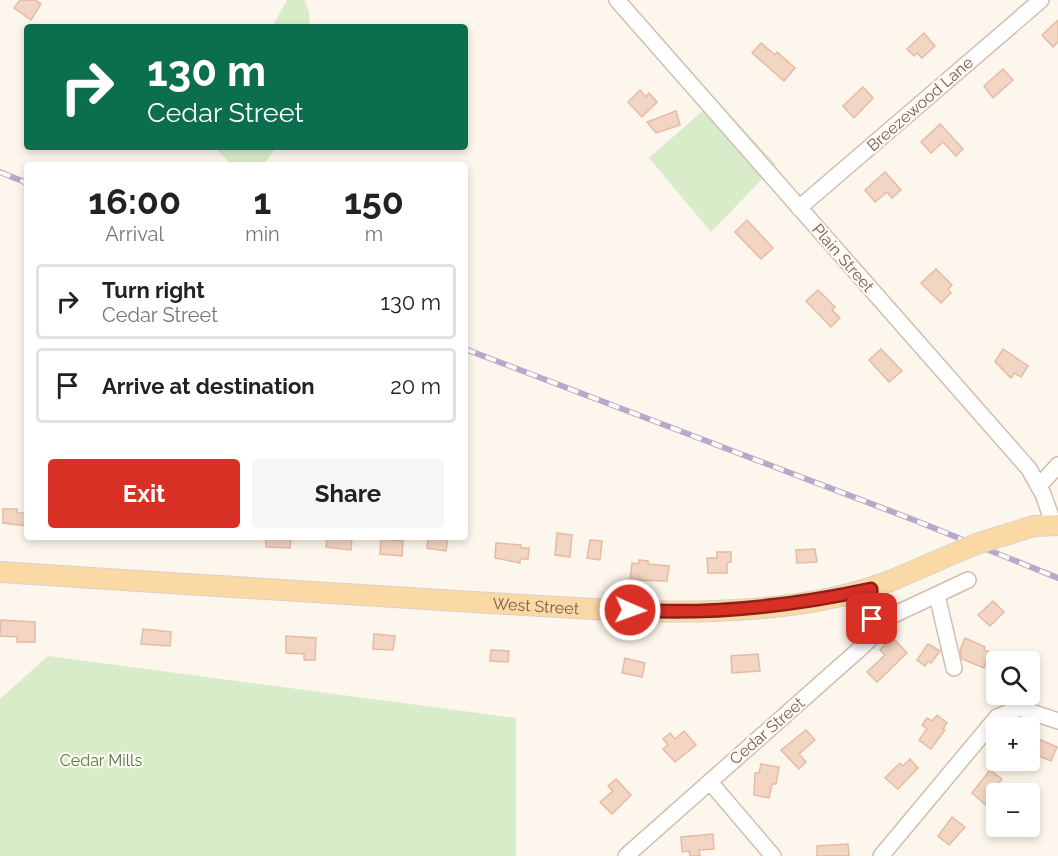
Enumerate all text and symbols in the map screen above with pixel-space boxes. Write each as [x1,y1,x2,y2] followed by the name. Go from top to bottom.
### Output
[147,47,266,96] text: 130 m
[48,48,126,126] icon: right
[863,53,977,155] street label: Breezewood Lane
[147,97,303,128] text: Cedar Street
[88,180,181,222] text: 16:00
[254,180,271,222] text: 1
[344,180,404,222] text: 150
[808,220,878,297] street label: Plain Street
[105,222,164,246] text: Arrival
[245,222,280,246] text: min
[365,222,383,246] text: m
[102,277,205,303] text: Turn right
[51,285,84,318] icon: right
[381,289,441,315] text: 130 m
[102,303,218,327] text: Cedar Street
[51,369,84,402] icon: arrive
[102,373,315,399] text: Arrive at destination
[390,373,441,399] text: 20 m
[48,459,240,528] button: Exit
[252,459,444,528] button: Share
[598,578,662,642] position arrow
[846,593,897,644] pin
[492,594,580,618] street label: West Street
[855,602,888,635] icon: arrive
[986,651,1040,837] map controls
[986,651,1040,705] button: search
[726,693,809,769] street label: Cedar Street
[986,717,1040,771] button: +
[60,751,142,770] park label: Cedar Mills
[986,783,1040,837] button: −

